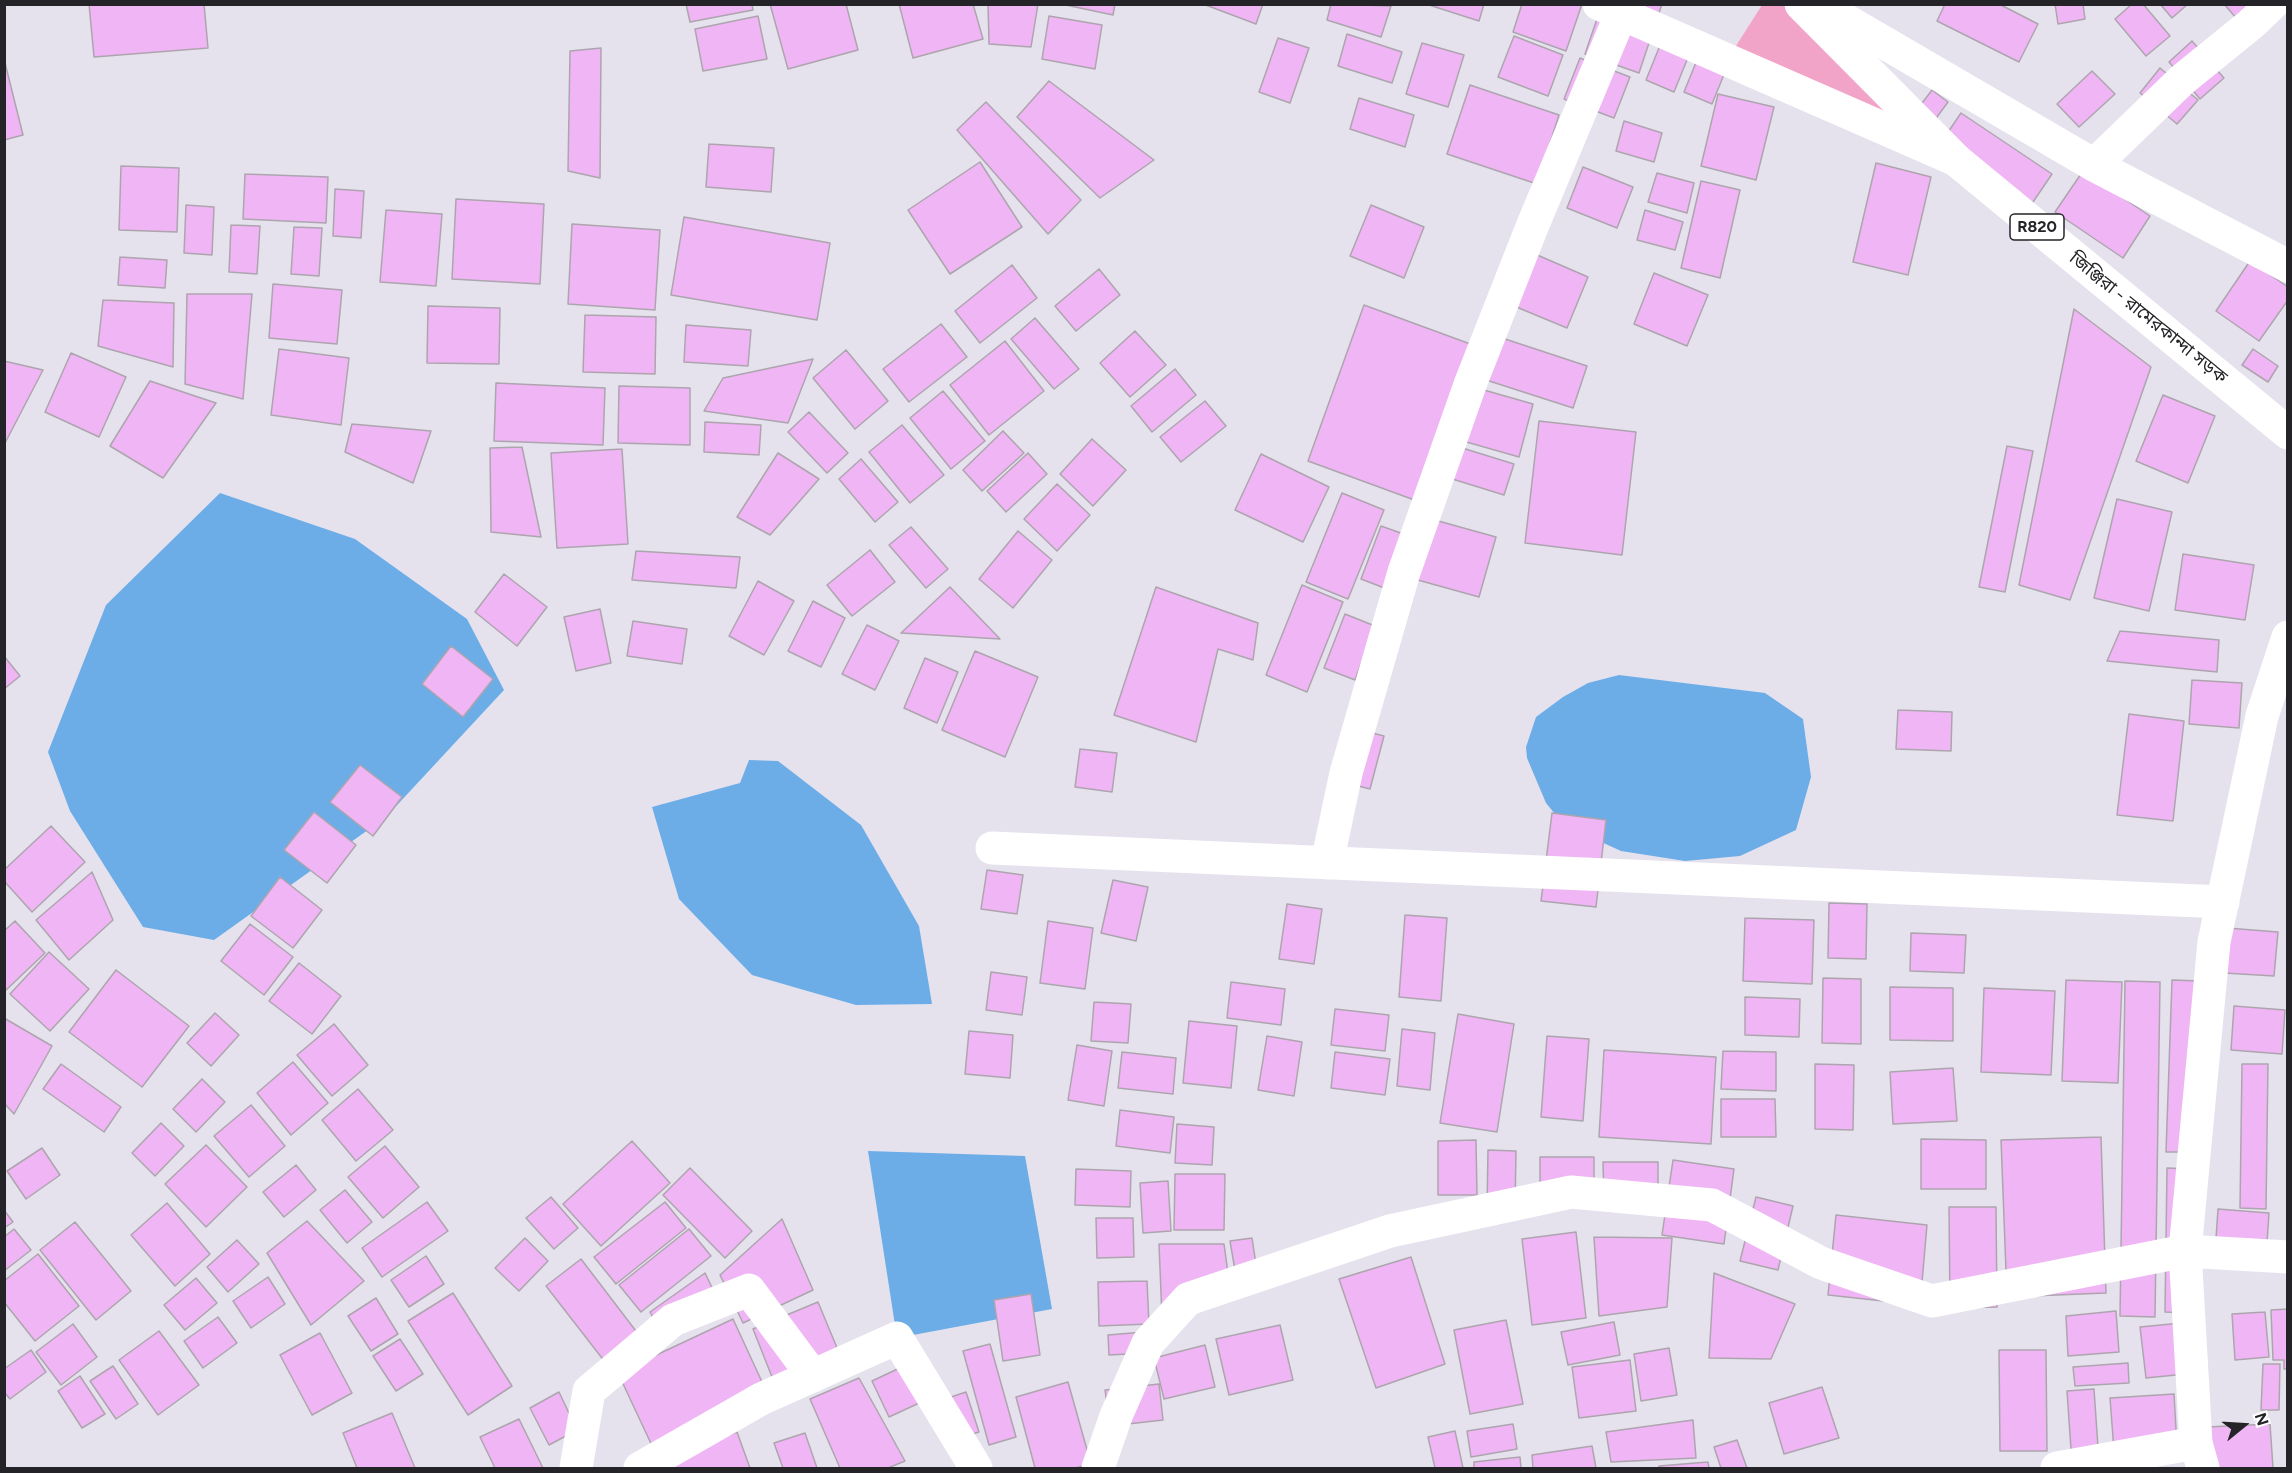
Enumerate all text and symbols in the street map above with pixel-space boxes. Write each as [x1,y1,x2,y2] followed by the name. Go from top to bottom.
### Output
[2010,214,2064,240] road number: R820
[2065,248,2231,388] street label: জিঞ্জিরা - রামেরকান্দা সড়ক
[2214,1395,2274,1455] north arrow
[2251,1410,2273,1428] text: N

